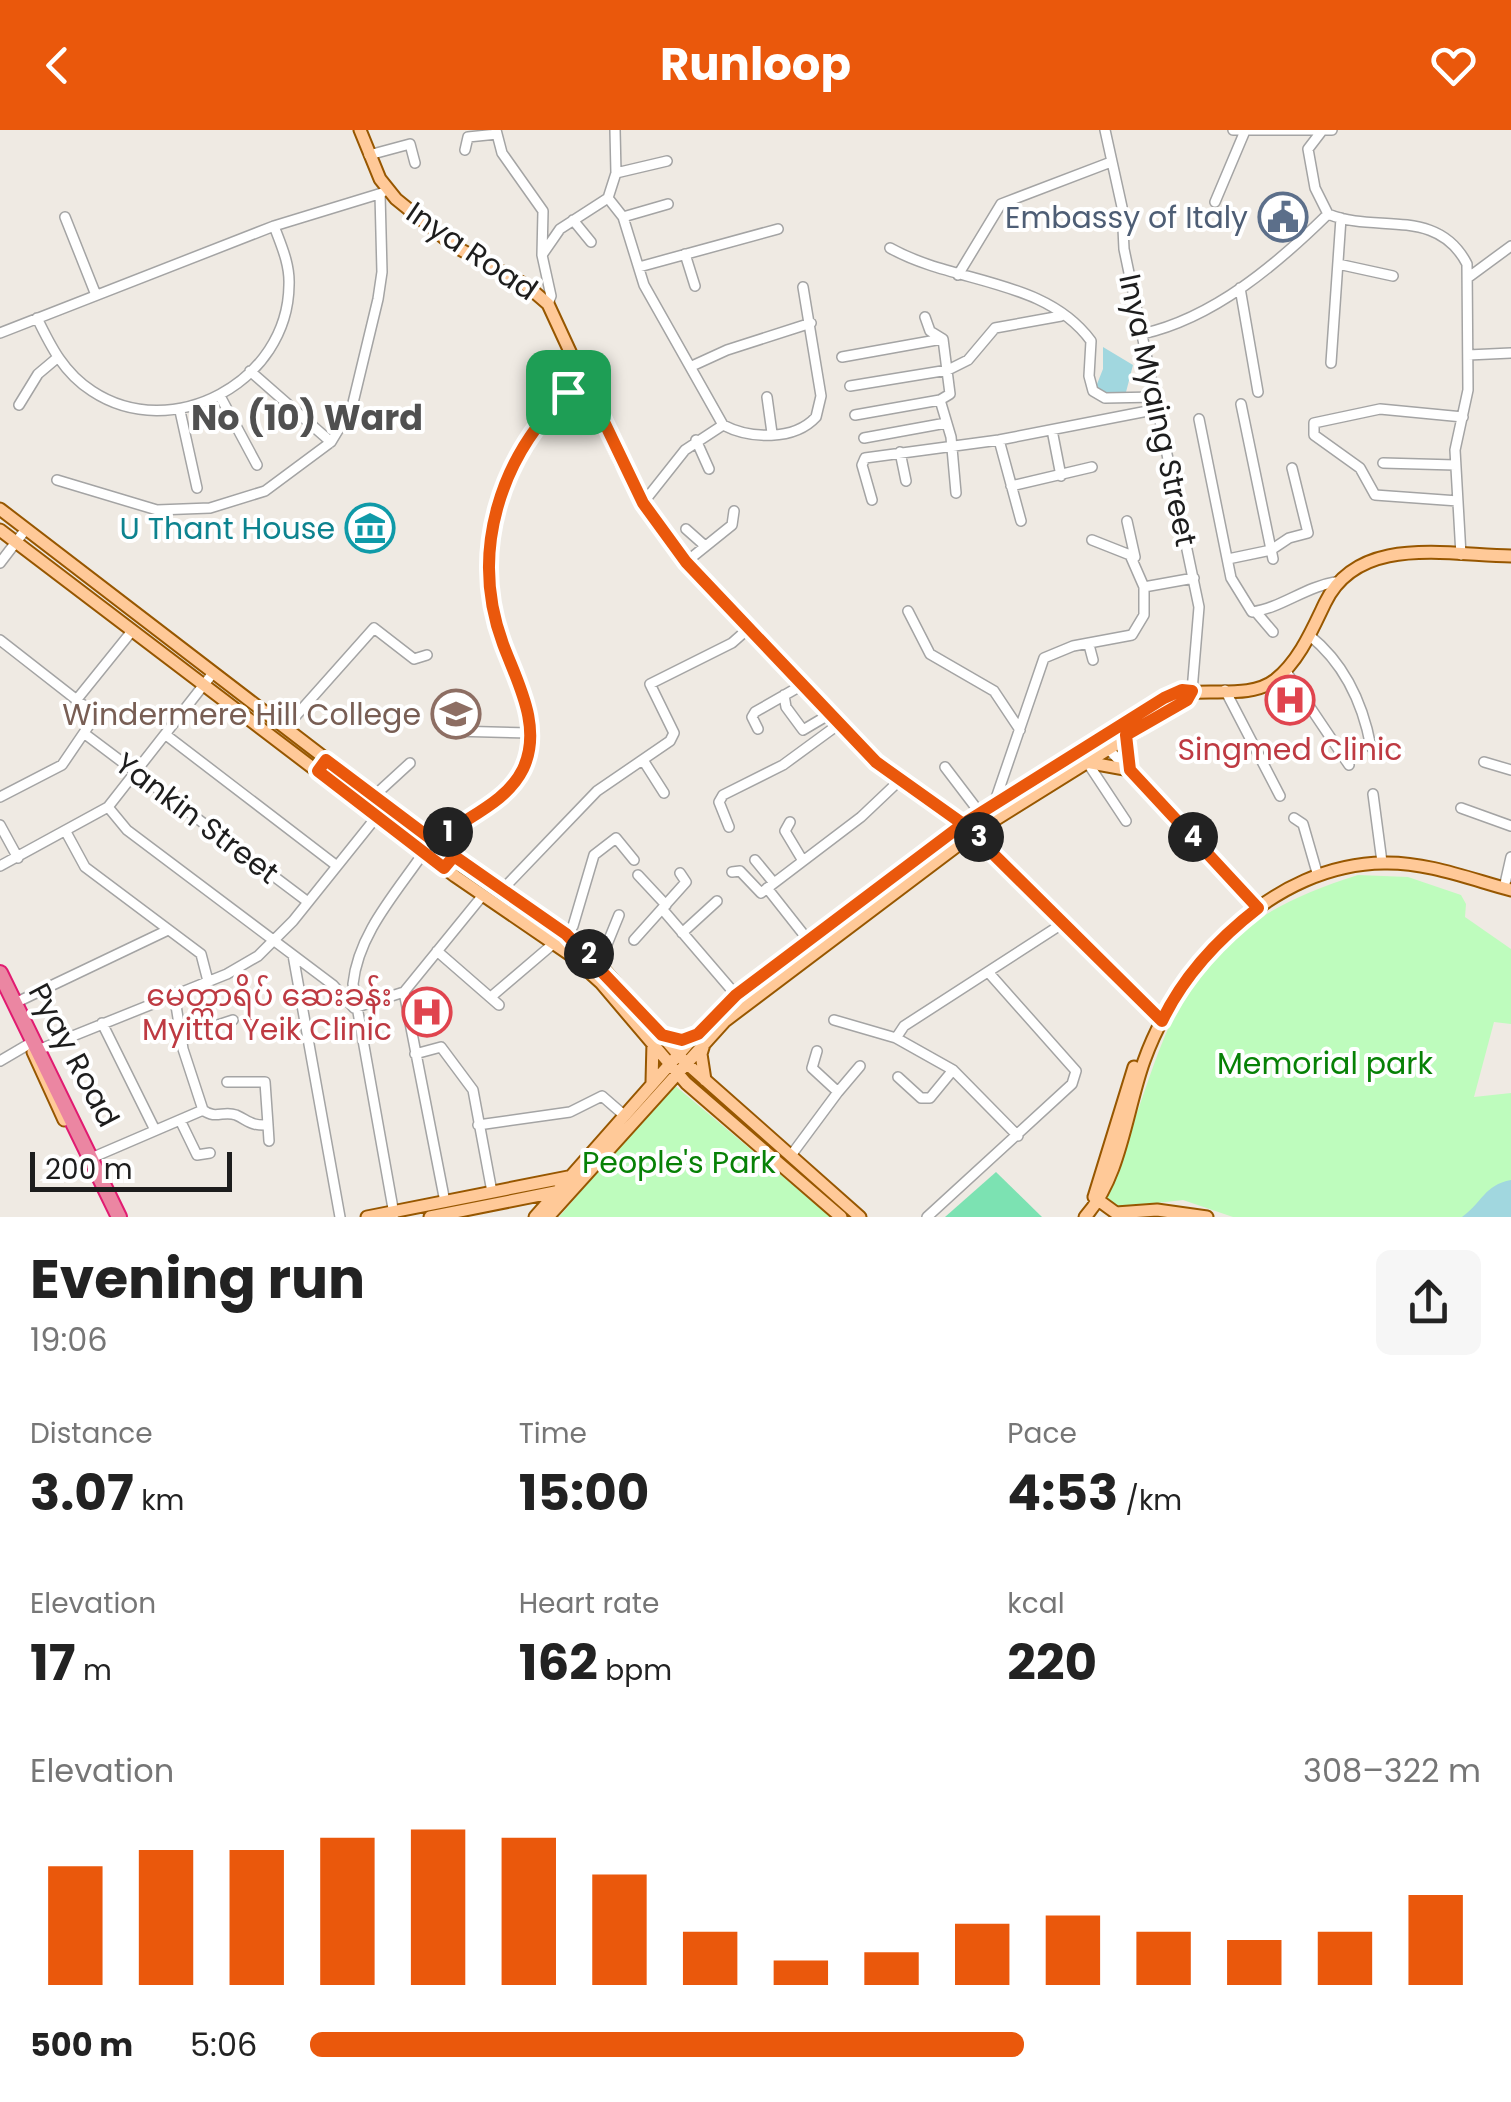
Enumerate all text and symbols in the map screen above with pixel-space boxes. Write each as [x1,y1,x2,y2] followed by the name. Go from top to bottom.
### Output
[660,33,851,96] text: Runloop
[30,38,85,93] icon: back
[1426,38,1481,93] icon: heart
[398,191,546,311] street label: Inya Road
[1257,191,1309,243] public building icon: Embassy of Italy
[1005,196,1248,239] place label: Embassy of Italy
[1108,270,1208,550] street label: Inya Myaing Street
[526,350,611,435] pin
[541,365,596,420] icon: arrive
[191,393,423,442] district label: No (10) Ward
[344,502,396,554] museum icon: U Thant House
[119,507,335,550] place label: U Thant House
[1264,674,1316,726] hospital icon: Singmed Clinic
[430,688,482,740] school or university icon: Windermere Hill College
[62,693,421,736] place label: Windermere Hill College
[1178,728,1402,771] place label: Singmed Clinic
[106,742,288,894] street label: Yankin Street
[423,807,473,857] pin: 1
[443,812,453,851] text: 1
[954,812,1004,862] pin: 3
[1168,812,1218,862] pin: 4
[971,817,987,856] text: 3
[1184,817,1202,856] text: 4
[564,929,614,979] pin: 2
[581,934,597,973] text: 2
[142,974,392,1051] place label: မေတ္တာရိပ် ဆေးခန်း Myitta Yeik Clinic
[18,975,130,1135] street label: Pyay Road
[401,986,453,1038] hospital icon: မေတ္တာရိပ် ဆေးခန်း Myitta Yeik Clinic
[1217,1042,1434,1085] park label: Memorial park
[582,1141,777,1184] park label: People's Park
[30,1147,232,1192] scale bar
[45,1150,133,1189] text: 200 m
[30,1240,365,1317] text: Evening run
[1376,1250,1481,1355] button: share
[30,1317,108,1362] text: 19:06
[30,1414,153,1453] text: Distance
[519,1414,587,1453] text: Time
[1007,1414,1077,1453] text: Pace
[30,1457,134,1528] text: 3.07
[519,1457,649,1528] text: 15:00
[1007,1457,1118,1528] text: 4:53
[134,1481,184,1520] text: km
[1118,1481,1182,1520] text: /km
[30,1584,156,1623] text: Elevation
[519,1584,659,1623] text: Heart rate
[1007,1584,1065,1623] text: kcal
[30,1627,76,1698] text: 17
[519,1627,598,1698] text: 162
[1007,1627,1097,1698] text: 220
[76,1651,112,1690] text: m
[598,1651,672,1690] text: bpm
[30,1748,174,1793] text: Elevation
[1303,1748,1481,1793] text: 308–322 m
[30,2022,133,2067] text: 500 m
[190,2022,257,2067] text: 5:06

